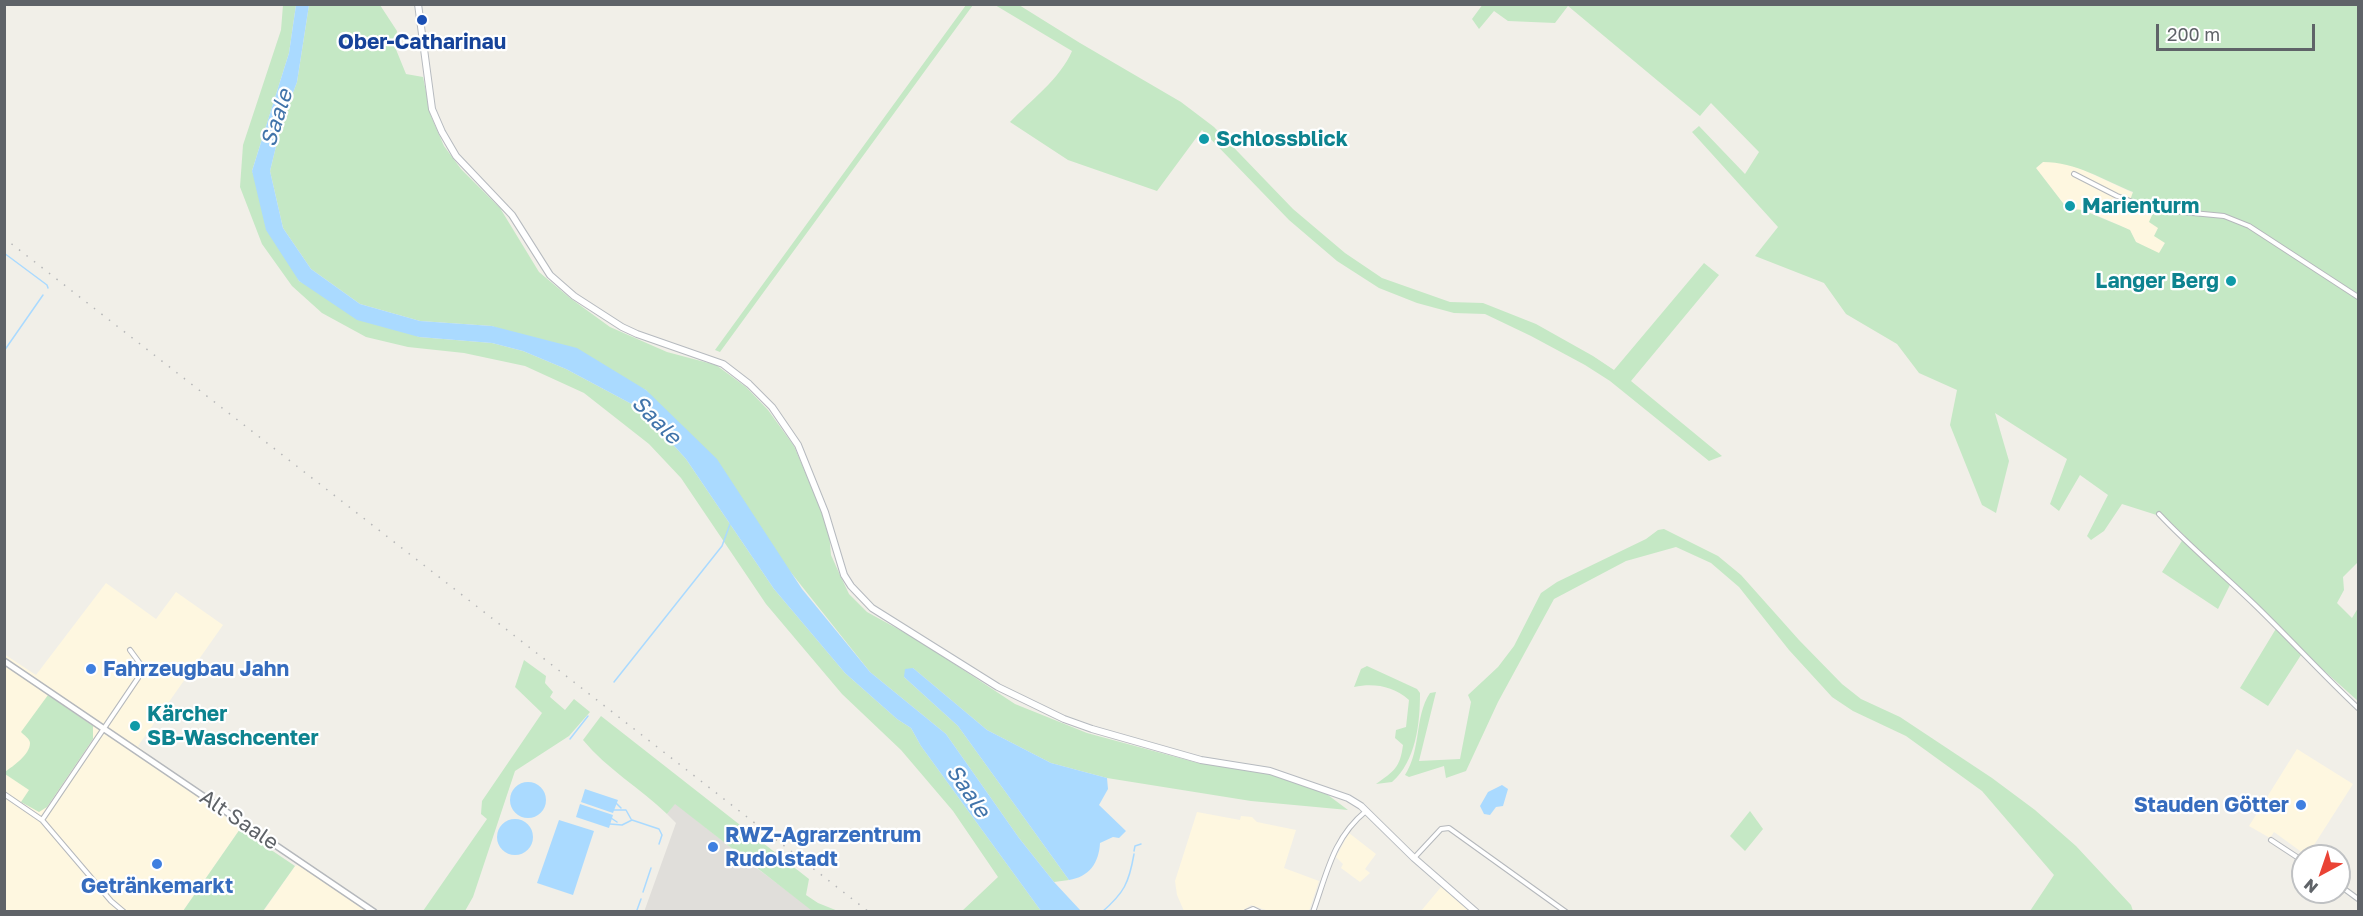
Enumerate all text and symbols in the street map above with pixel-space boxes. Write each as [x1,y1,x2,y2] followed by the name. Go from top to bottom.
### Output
[2159,12,2318,50] scale bar
[415,13,429,27] marker: Ober-Catharinau
[2167,23,2220,45] text: 200 m
[338,29,506,55] place label: Ober-Catharinau
[255,86,299,150] water label: Saale
[1216,126,1348,152] place label: Schlossblick
[1197,132,1211,146] marker: Schlossblick
[2082,193,2199,219] place label: Marienturm
[2063,199,2077,213] marker: Marienturm
[2095,268,2219,294] place label: Langer Berg
[2224,274,2238,288] marker: Langer Berg
[626,390,686,450] water label: Saale
[103,656,289,682] place label: Fahrzeugbau Jahn
[84,662,98,676] marker: Fahrzeugbau Jahn
[147,701,319,751] place label: Kärcher SB-Waschcenter
[128,719,142,733] marker: Kärcher SB-Waschcenter
[941,759,995,823] water label: Saale
[195,785,283,855] street label: Alt Saale
[2134,792,2289,818] place label: Stauden Götter
[2294,798,2308,812] marker: Stauden Götter
[725,822,921,872] place label: RWZ-Agrarzentrum Rudolstadt
[706,840,720,854] marker: RWZ-Agrarzentrum Rudolstadt
[2291,844,2351,904] north arrow
[150,857,164,871] marker: Getränkemarkt
[81,873,233,899] place label: Getränkemarkt
[2300,875,2322,898] text: N

